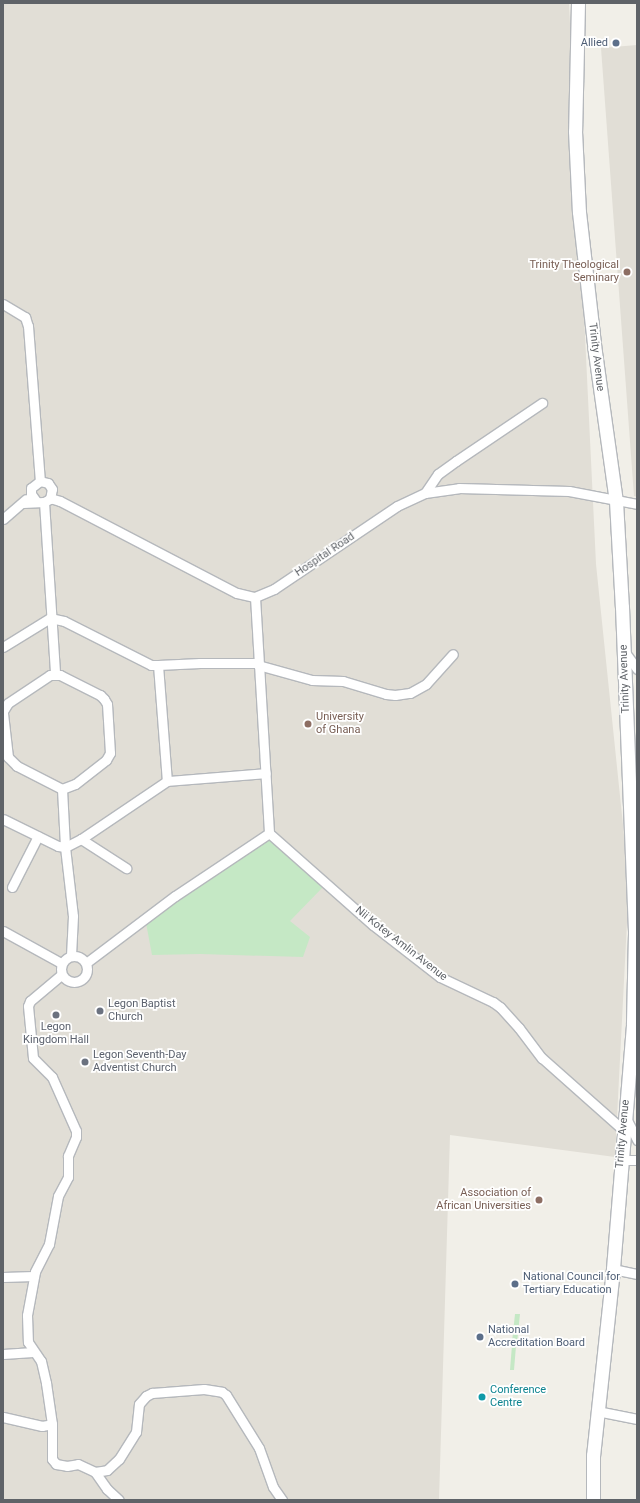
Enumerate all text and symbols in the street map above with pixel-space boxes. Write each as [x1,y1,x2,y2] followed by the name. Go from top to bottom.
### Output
[581,36,608,50] place label: Allied
[611,38,621,48] marker: Allied
[529,259,619,285] place label: Trinity Theological Seminary
[622,267,632,277] marker: Trinity Theological Seminary
[585,322,607,392] street label: Trinity Avenue
[293,530,357,580] street label: Hospital Road
[617,644,633,714] street label: Trinity Avenue
[316,711,364,737] place label: University of Ghana
[303,719,313,729] marker: University of Ghana
[352,904,450,984] street label: Nii Kotey Amlin Avenue
[108,998,176,1024] place label: Legon Baptist Church
[95,1006,105,1016] marker: Legon Baptist Church
[51,1010,61,1020] marker: Legon Kingdom Hall
[23,1021,89,1047] place label: Legon Kingdom Hall
[93,1049,186,1075] place label: Legon Seventh-Day Adventist Church
[80,1057,90,1067] marker: Legon Seventh-Day Adventist Church
[613,1099,633,1169] street label: Trinity Avenue
[436,1187,531,1213] place label: Association of African Universities
[534,1195,544,1205] marker: Association of African Universities
[523,1271,620,1297] place label: National Council for Tertiary Education
[510,1279,520,1289] marker: National Council for Tertiary Education
[488,1324,585,1350] place label: National Accreditation Board
[475,1332,485,1342] marker: National Accreditation Board
[490,1384,546,1410] place label: Conference Centre
[477,1392,487,1402] marker: Conference Centre

